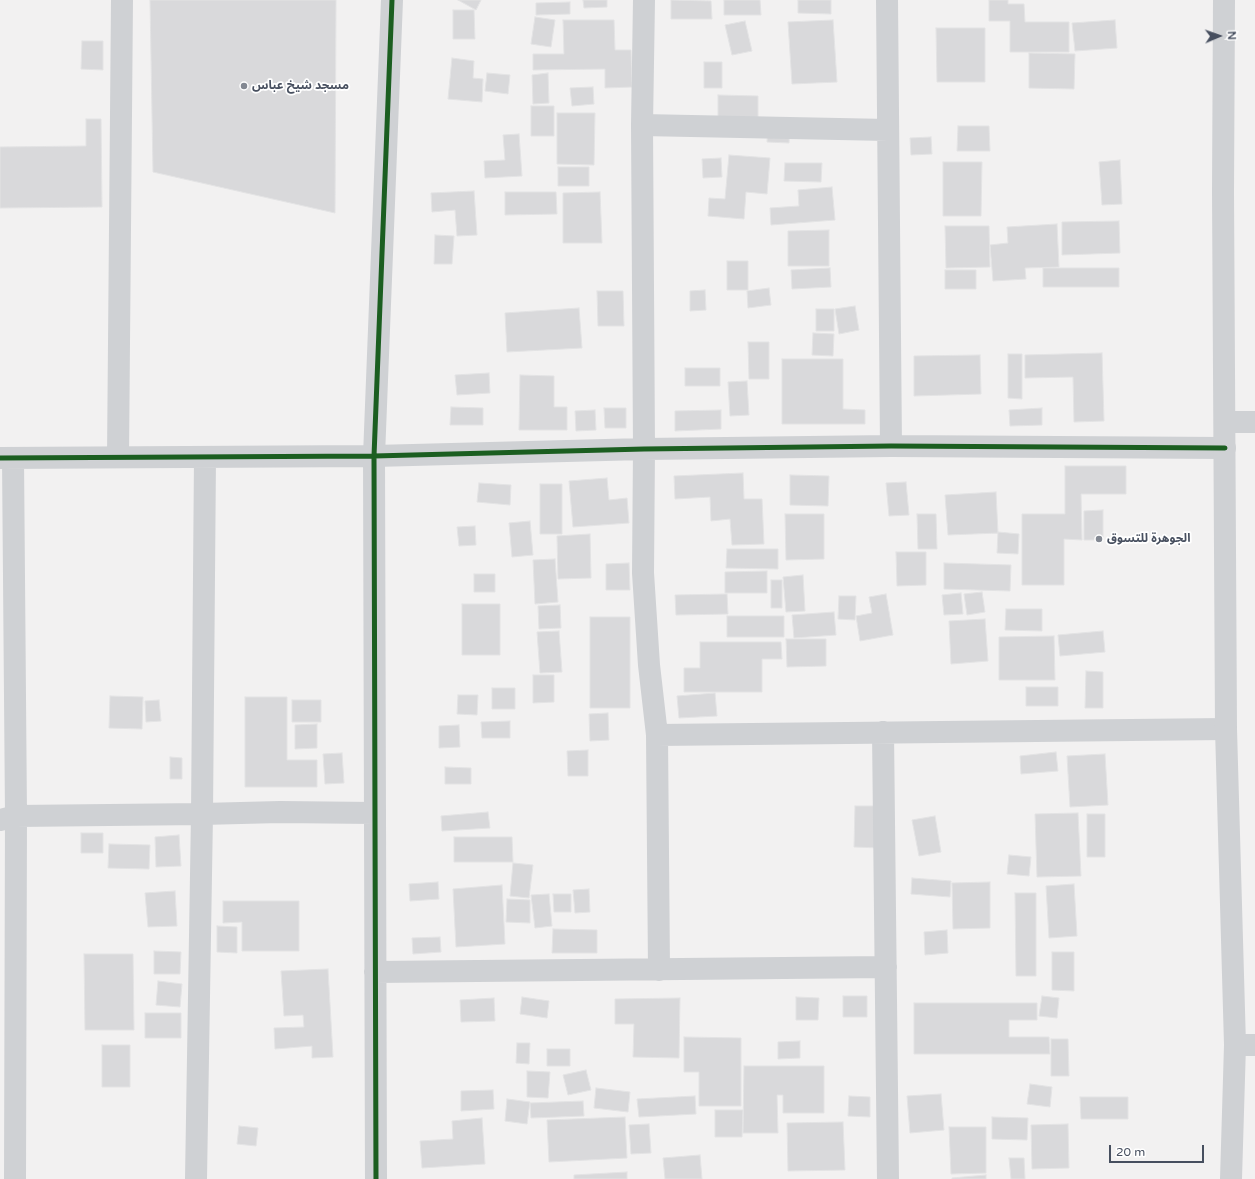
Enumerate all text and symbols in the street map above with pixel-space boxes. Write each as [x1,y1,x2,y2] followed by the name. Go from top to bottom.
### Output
[1199,16,1239,56] north arrow
[1225,31,1238,40] text: N
[252,79,349,93] place label: مسجد شيخ عباس
[239,81,249,91] marker: مسجد شيخ عباس
[1107,532,1190,546] place label: الجوهرة للتسوق
[1094,534,1104,544] marker: الجوهرة للتسوق
[1111,1137,1206,1163] scale bar
[1116,1145,1145,1159] text: 20 m

